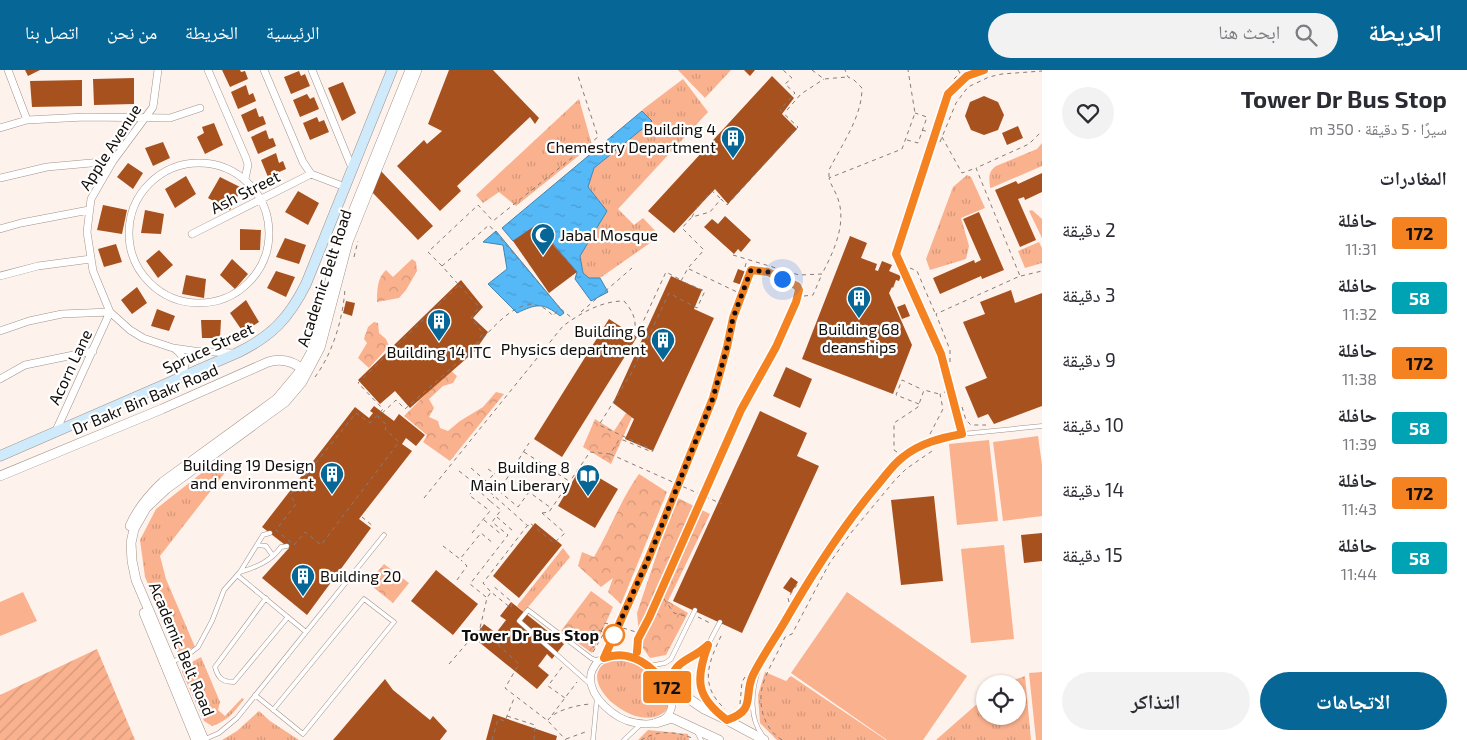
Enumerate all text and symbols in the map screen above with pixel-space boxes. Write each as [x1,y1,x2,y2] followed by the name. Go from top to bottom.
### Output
[988,13,1338,58] search box
[1368,17,1442,46] text: الخريطة
[1218,20,1280,43] text: ابحث هنا
[25,21,79,43] text: اتصل بنا
[107,21,157,43] text: من نحن
[185,21,238,43] text: الخريطة
[266,21,319,43] text: الرئيسية
[1292,21,1320,49] icon: search
[1241,84,1447,113] text: Tower Dr Bus Stop
[1062,87,1114,139] button: heart
[75,100,144,193] street label: Apple Avenue
[546,119,716,156] place label: Building 4 Chemestry Department
[1309,119,1447,138] text: سيرًا · 5 دقيقة · 350 m
[720,125,746,159] building icon: Building 4 Chemestry Department
[207,166,283,217] street label: Ash Street
[1380,166,1447,189] text: المغادرات
[292,207,355,349] street label: Academic Belt Road
[1338,208,1377,231] text: حافلة
[1062,218,1116,241] text: 2 دقيقة
[530,222,556,256] mosque icon: Jabal Mosque
[1406,222,1433,244] text: 172
[560,225,658,244] place label: Jabal Mosque
[1345,239,1377,258] text: 11:31
[770,267,795,292] your location
[1338,273,1377,296] text: حافلة
[1062,283,1115,306] text: 3 دقيقة
[846,285,872,319] building icon: Building 68 deanships
[1409,287,1430,309] text: 58
[1343,304,1377,323] text: 11:32
[426,308,452,342] building icon: Building 14 ITC
[159,318,256,377] street label: Spruce Street
[818,319,900,356] place label: Building 68 deanships
[501,321,646,358] place label: Building 6 Physics department
[44,326,95,407] street label: Acorn Lane
[650,327,676,361] building icon: Building 6 Physics department
[1338,338,1377,361] text: حافلة
[387,342,491,361] place label: Building 14 ITC
[1062,348,1116,371] text: 9 دقيقة
[1406,352,1433,374] text: 172
[69,359,221,438] street label: Dr Bakr Bin Bakr Road
[1342,369,1377,388] text: 11:38
[1338,403,1377,426] text: حافلة
[1062,413,1124,436] text: 10 دقيقة
[1409,417,1430,439] text: 58
[1342,434,1377,453] text: 11:39
[183,455,314,492] place label: Building 19 Design and environment
[470,457,571,494] place label: Building 8 Main Liberary
[319,461,345,495] building icon: Building 19 Design and environment
[575,463,601,497] library icon: Building 8 Main Liberary
[1338,468,1377,491] text: حافلة
[1062,478,1124,501] text: 14 دقيقة
[1406,482,1433,504] text: 172
[1342,499,1377,518] text: 11:43
[1338,533,1377,556] text: حافلة
[1062,543,1123,566] text: 15 دقيقة
[1409,547,1430,569] text: 58
[290,563,316,597] building icon: Building 20
[1341,564,1377,583] text: 11:44
[320,566,401,585] place label: Building 20
[146,579,219,719] street label: Academic Belt Road
[603,624,625,646] marker: Tower Dr Bus Stop
[462,625,599,644] place label: Tower Dr Bus Stop
[638,671,696,703] line badge: 172
[1062,672,1250,730] button: التذاكر
[1260,672,1447,730] button: الاتجاهات
[976,675,1026,725] map controls
[976,675,1026,725] button: locate
[653,676,681,698] text: 172

